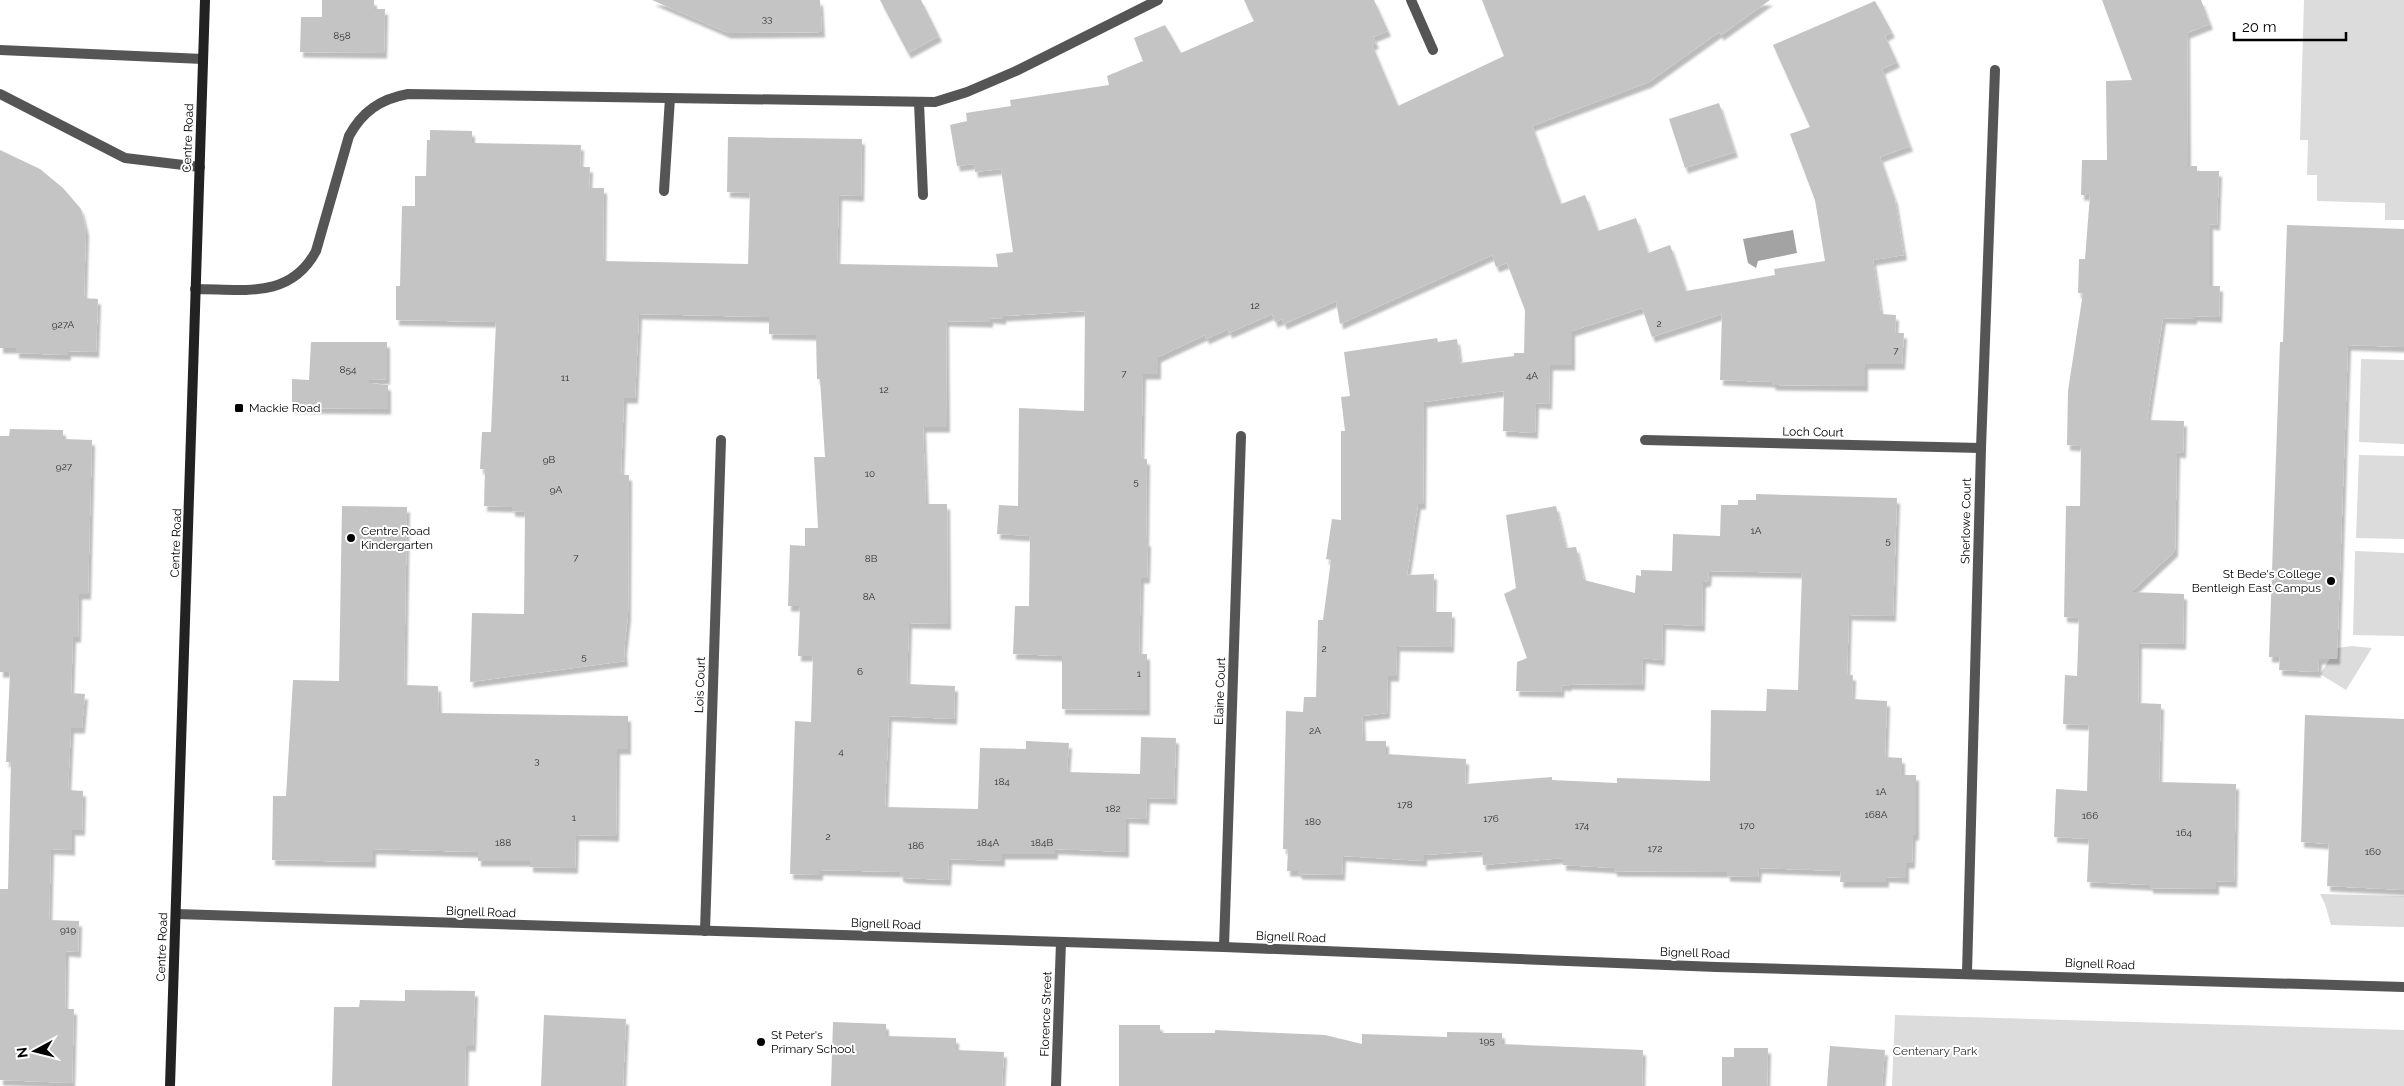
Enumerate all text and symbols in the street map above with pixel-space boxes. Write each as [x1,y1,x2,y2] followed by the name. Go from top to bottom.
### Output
[2234,10,2346,42] scale bar
[762,13,772,24] house number: 33
[2242,18,2277,36] text: 20 m
[333,30,351,41] house number: 858
[180,103,196,173] street label: Centre Road
[1250,300,1260,311] house number: 12
[1656,318,1662,329] house number: 2
[52,319,75,330] house number: 927A
[1893,345,1899,356] house number: 7
[340,364,357,375] house number: 854
[1121,368,1127,379] house number: 7
[1526,370,1538,381] house number: 4A
[561,372,570,383] house number: 11
[879,384,889,395] house number: 12
[249,401,320,415] place label: Mackie Road
[233,402,245,414] marker: Mackie Road
[1782,424,1844,440] street label: Loch Court
[543,454,556,465] house number: 9B
[56,461,73,472] house number: 927
[865,468,875,479] house number: 10
[1133,476,1139,487] house number: 5
[1958,478,1974,564] street label: Sherlowe Court
[550,484,563,495] house number: 9A
[168,508,184,578] street label: Centre Road
[361,524,433,552] place label: Centre Road Kindergarten
[1750,525,1762,536] house number: 1A
[345,532,357,544] marker: Centre Road Kindergarten
[1885,535,1891,546] house number: 5
[573,552,579,563] house number: 7
[865,553,878,564] house number: 8B
[2192,567,2321,595] place label: St Bede's College Bentleigh East Campus
[2325,575,2337,587] marker: St Bede's College Bentleigh East Campus
[863,591,876,602] house number: 8A
[1321,643,1327,654] house number: 2
[581,651,587,662] house number: 5
[692,657,708,713] street label: Lois Court
[1212,657,1228,725] street label: Elaine Court
[857,666,863,677] house number: 6
[1137,668,1142,679] house number: 1
[1309,725,1321,736] house number: 2A
[838,746,844,757] house number: 4
[534,755,540,766] house number: 3
[994,776,1010,787] house number: 184
[1875,786,1887,797] house number: 1A
[1397,799,1413,810] house number: 178
[1105,803,1121,814] house number: 182
[1865,809,1888,820] house number: 168A
[2082,810,2098,821] house number: 166
[572,812,577,823] house number: 1
[1483,813,1499,824] house number: 176
[1305,816,1321,827] house number: 180
[1575,820,1590,831] house number: 174
[1739,820,1755,831] house number: 170
[2176,827,2192,838] house number: 164
[825,831,831,842] house number: 2
[495,837,511,848] house number: 188
[977,837,999,848] house number: 184A
[1031,837,1053,848] house number: 184B
[908,840,924,851] house number: 186
[1648,843,1662,854] house number: 172
[2365,846,2381,857] house number: 160
[446,904,516,920] street label: Bignell Road
[154,912,170,982] street label: Centre Road
[851,916,921,932] street label: Bignell Road
[60,924,76,935] house number: 919
[1256,929,1326,945] street label: Bignell Road
[1660,945,1730,961] street label: Bignell Road
[2065,956,2135,972] street label: Bignell Road
[1038,971,1054,1057] street label: Florence Street
[10,1026,60,1076] north arrow
[771,1028,855,1056] place label: St Peter's Primary School
[1479,1035,1495,1046] house number: 195
[755,1036,767,1048] marker: St Peter's Primary School
[1893,1044,1978,1058] park label: Centenary Park
[14,1046,31,1059] text: N

